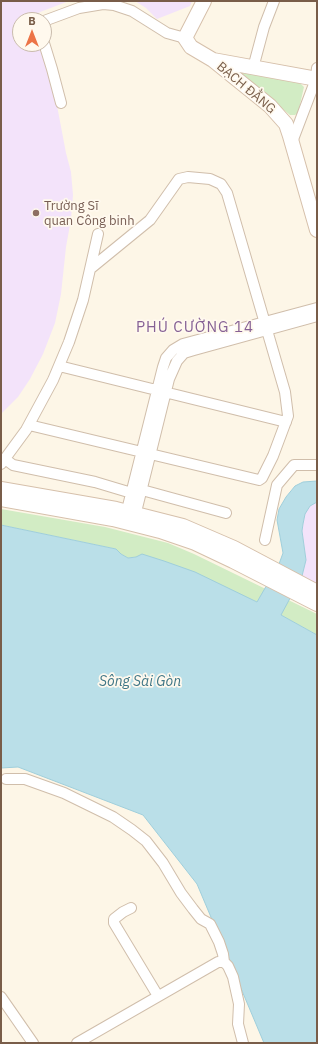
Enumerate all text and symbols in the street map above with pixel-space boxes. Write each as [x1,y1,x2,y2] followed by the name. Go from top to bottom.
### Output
[12,12,52,52] north arrow
[28,14,36,28] text: B
[213,59,279,117] street label: BẠCH ĐẰNG
[44,198,135,229] place label: Trường Sĩ quan Công binh
[31,208,41,218] marker: Trường Sĩ quan Công binh
[136,319,254,337] district label: PHÚ CƯỜNG 14
[99,674,181,690] water label: Sông Sài Gòn

